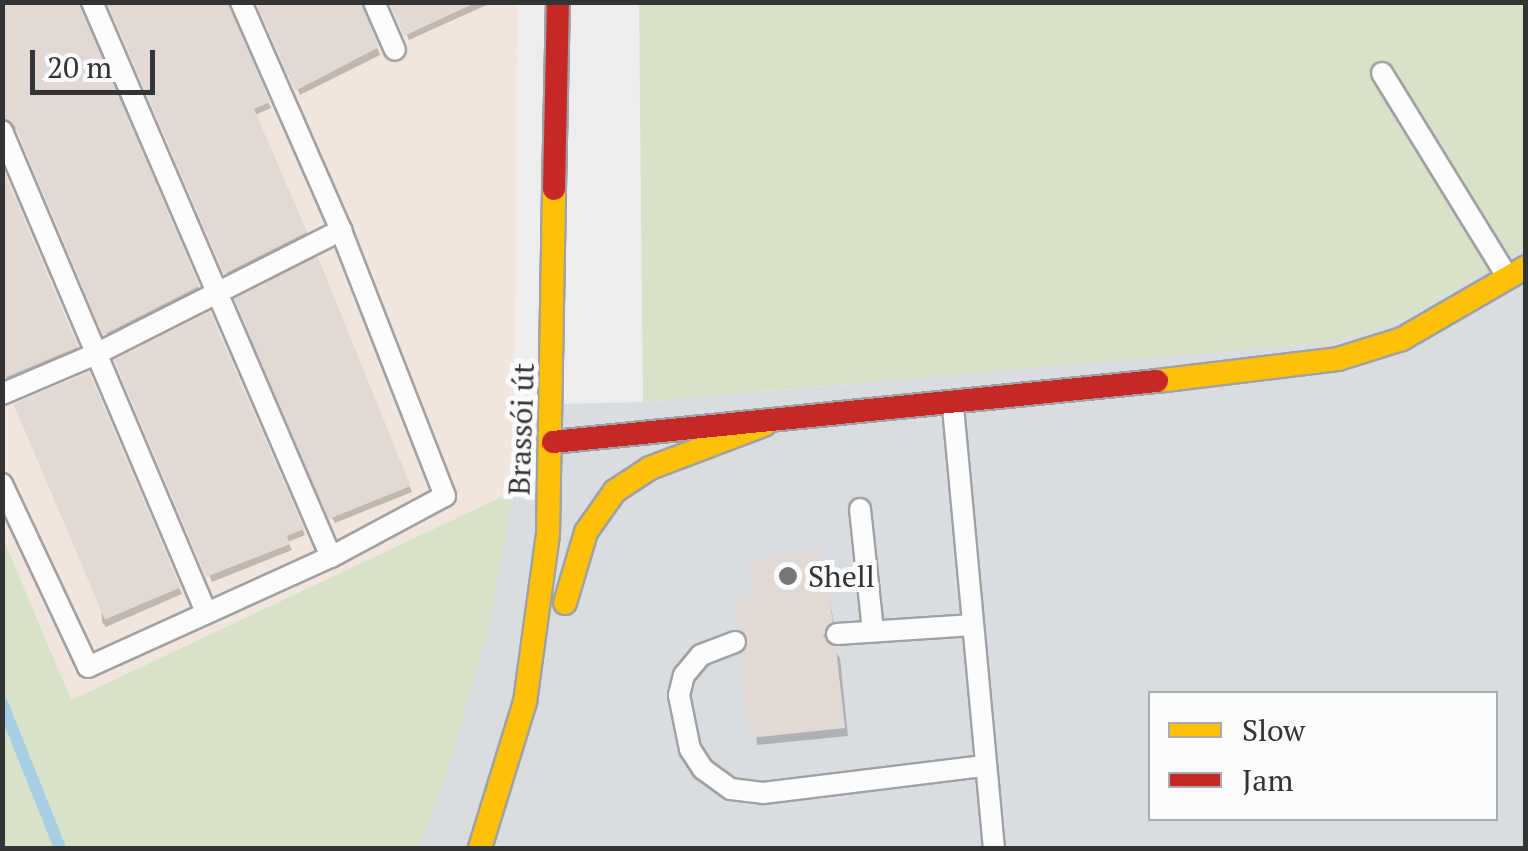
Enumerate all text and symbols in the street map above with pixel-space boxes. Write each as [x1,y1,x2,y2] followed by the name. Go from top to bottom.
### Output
[35,30,160,92] scale bar
[47,47,112,87] text: 20 m
[501,362,541,496] street label: Brassói út
[808,558,875,594] place label: Shell
[777,565,799,587] marker: Shell
[1148,691,1498,821] legend
[1242,710,1305,750] text: Slow
[1242,760,1293,800] text: Jam

